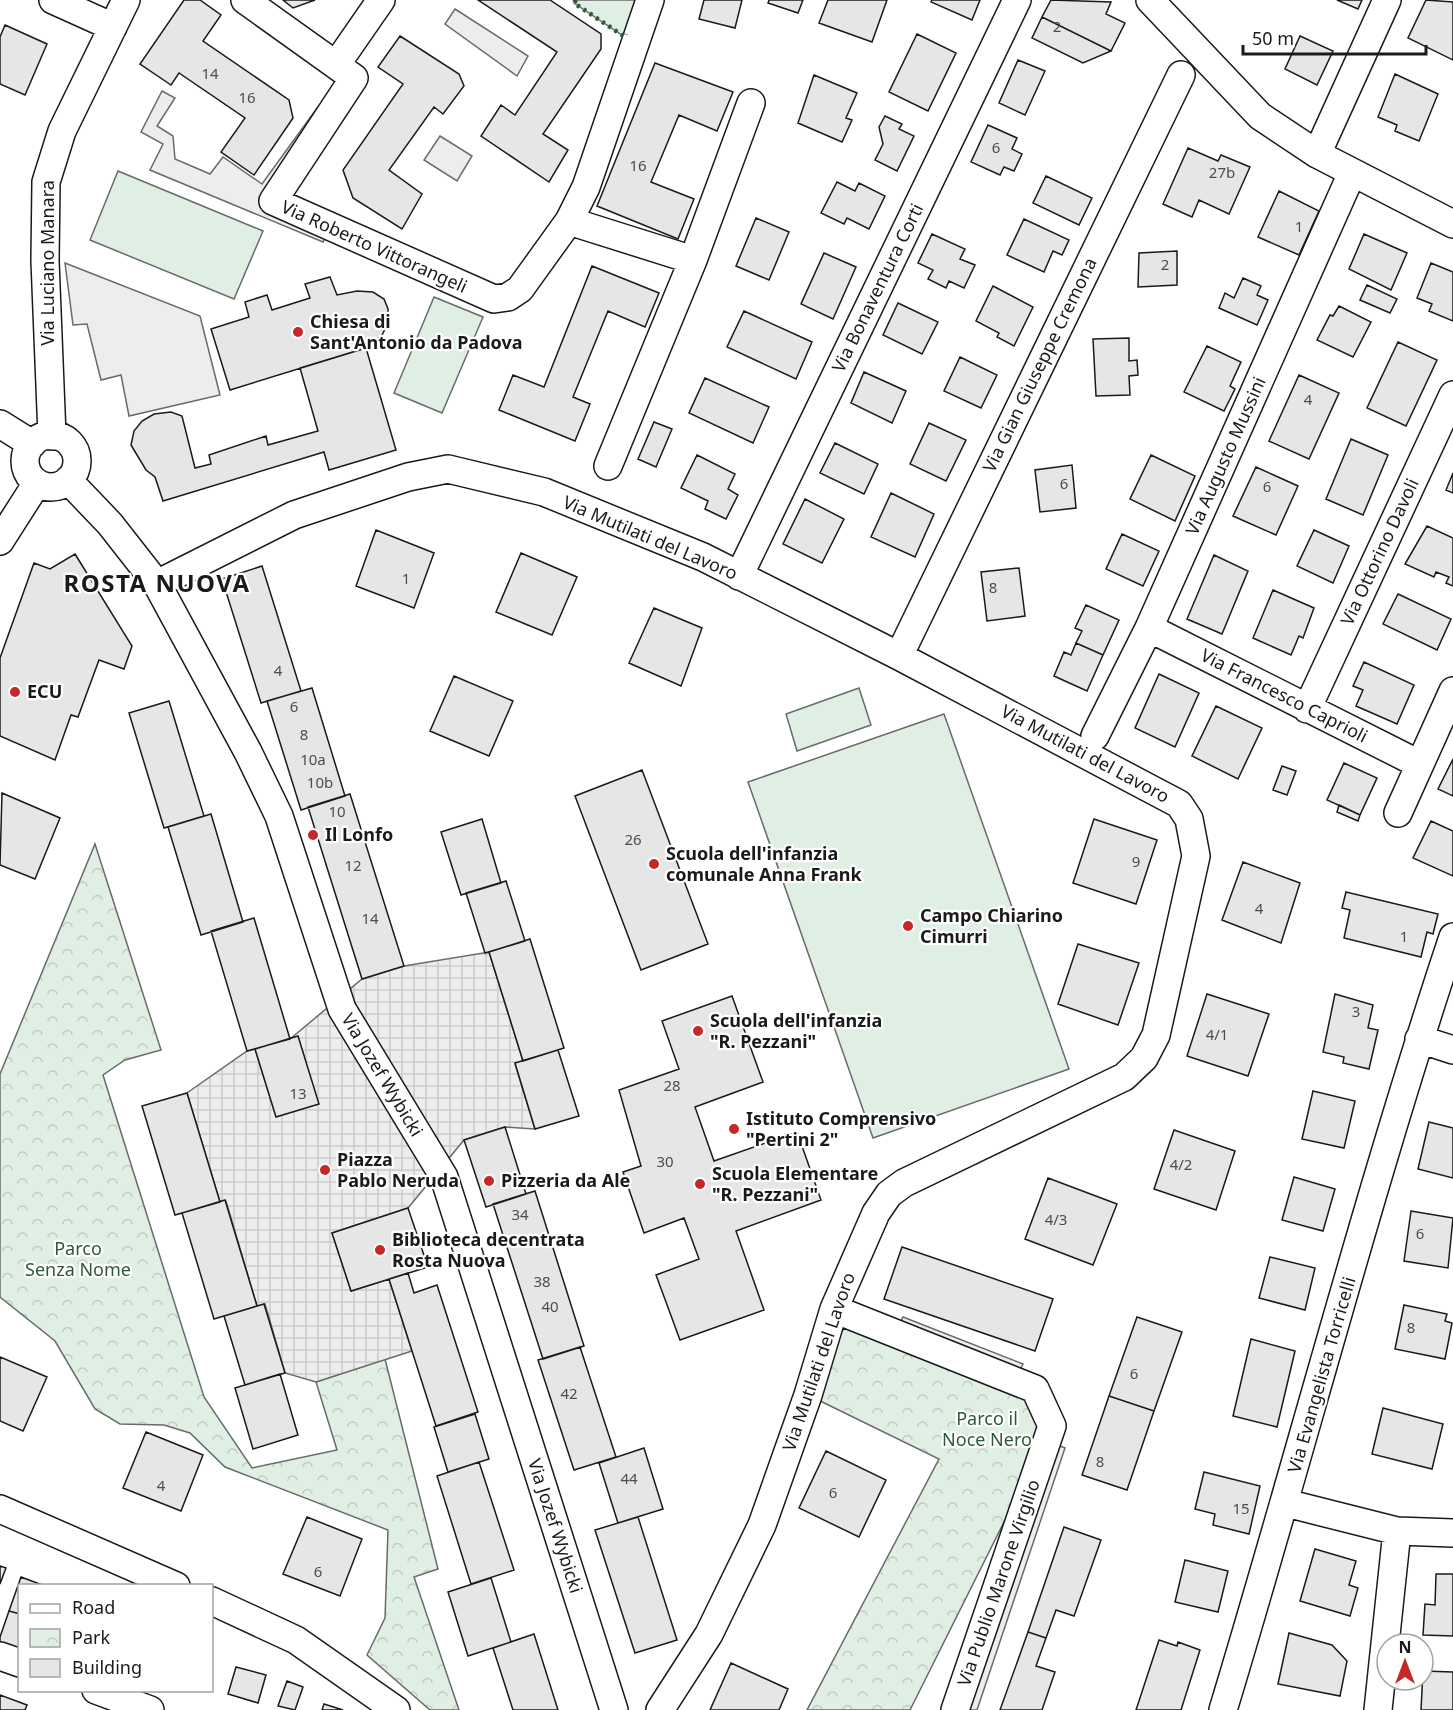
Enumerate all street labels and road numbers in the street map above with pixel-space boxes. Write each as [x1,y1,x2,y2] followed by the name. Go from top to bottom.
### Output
[35,180,59,346] street label: Via Luciano Manara
[278,194,471,298] street label: Via Roberto Vittorangeli
[826,199,928,376] street label: Via Bonaventura Corti
[977,253,1102,476] street label: Via Gian Giuseppe Cremona
[1179,373,1271,539] street label: Via Augusto Mussini
[1335,474,1424,629] street label: Via Ottorino Davoli
[559,489,741,585] street label: Via Mutilati del Lavoro
[1197,643,1372,748] street label: Via Francesco Caprioli
[997,699,1174,808] street label: Via Mutilati del Lavoro
[337,1008,429,1141] street label: Via Jozef Wybicki
[776,1269,860,1454] street label: Via Mutilati del Lavoro
[1282,1274,1361,1476] street label: Via Evangelista Torricelli
[523,1455,589,1596] street label: Via Jozef Wybicki
[951,1476,1045,1689] street label: Via Publio Marone Virgilio

